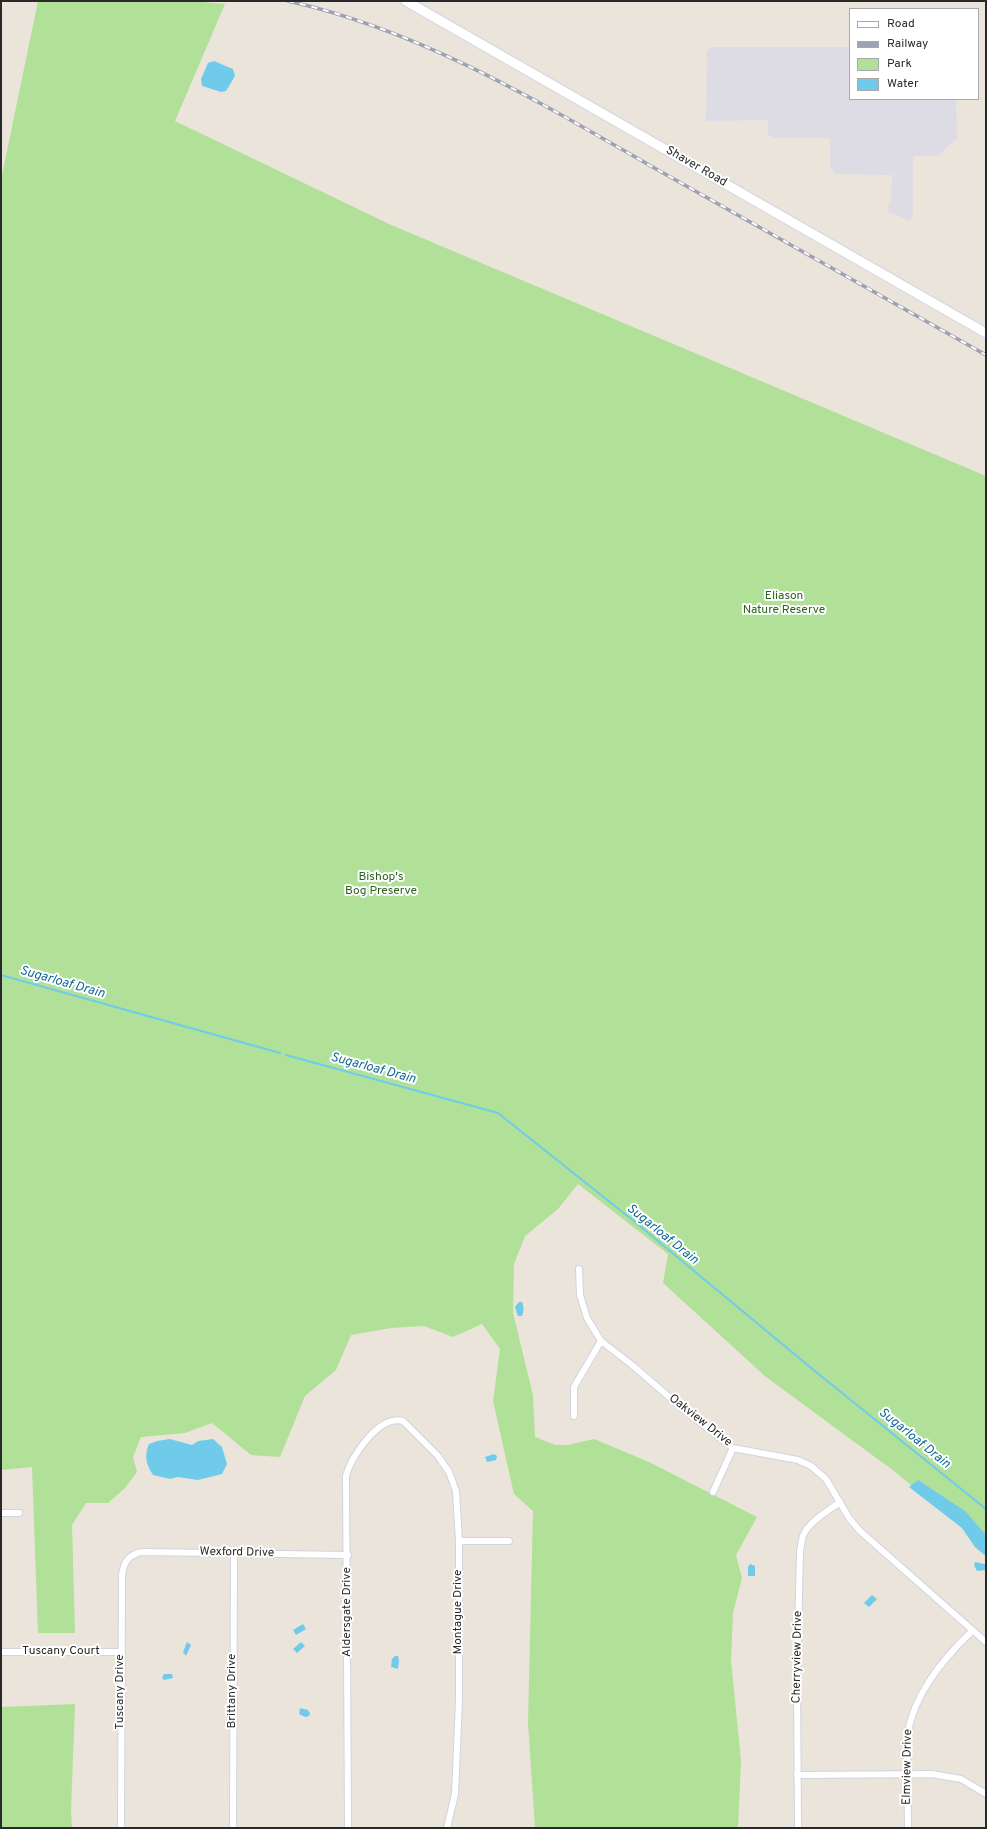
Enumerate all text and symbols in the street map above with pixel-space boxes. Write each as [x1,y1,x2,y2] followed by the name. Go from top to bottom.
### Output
[849,8,979,100] legend
[887,16,915,32] text: Road
[887,36,928,52] text: Railway
[887,56,912,72] text: Park
[887,76,919,92] text: Water
[663,144,729,190] street label: Shaver Road
[743,590,825,618] park label: Eliason Nature Reserve
[345,871,417,899] park label: Bishop's Bog Preserve
[18,963,106,1003] water label: Sugarloaf Drain
[329,1050,417,1088] water label: Sugarloaf Drain
[623,1201,701,1269] water label: Sugarloaf Drain
[665,1392,735,1450] street label: Oakview Drive
[875,1405,953,1473] water label: Sugarloaf Drain
[200,1545,274,1561] street label: Wexford Drive
[341,1567,355,1657] street label: Aldersgate Drive
[452,1570,466,1654] street label: Montague Drive
[790,1611,806,1703] street label: Cherryview Drive
[22,1645,100,1659] street label: Tuscany Court
[226,1653,240,1729] street label: Brittany Drive
[114,1654,128,1730] street label: Tuscany Drive
[900,1729,916,1805] street label: Elmview Drive

